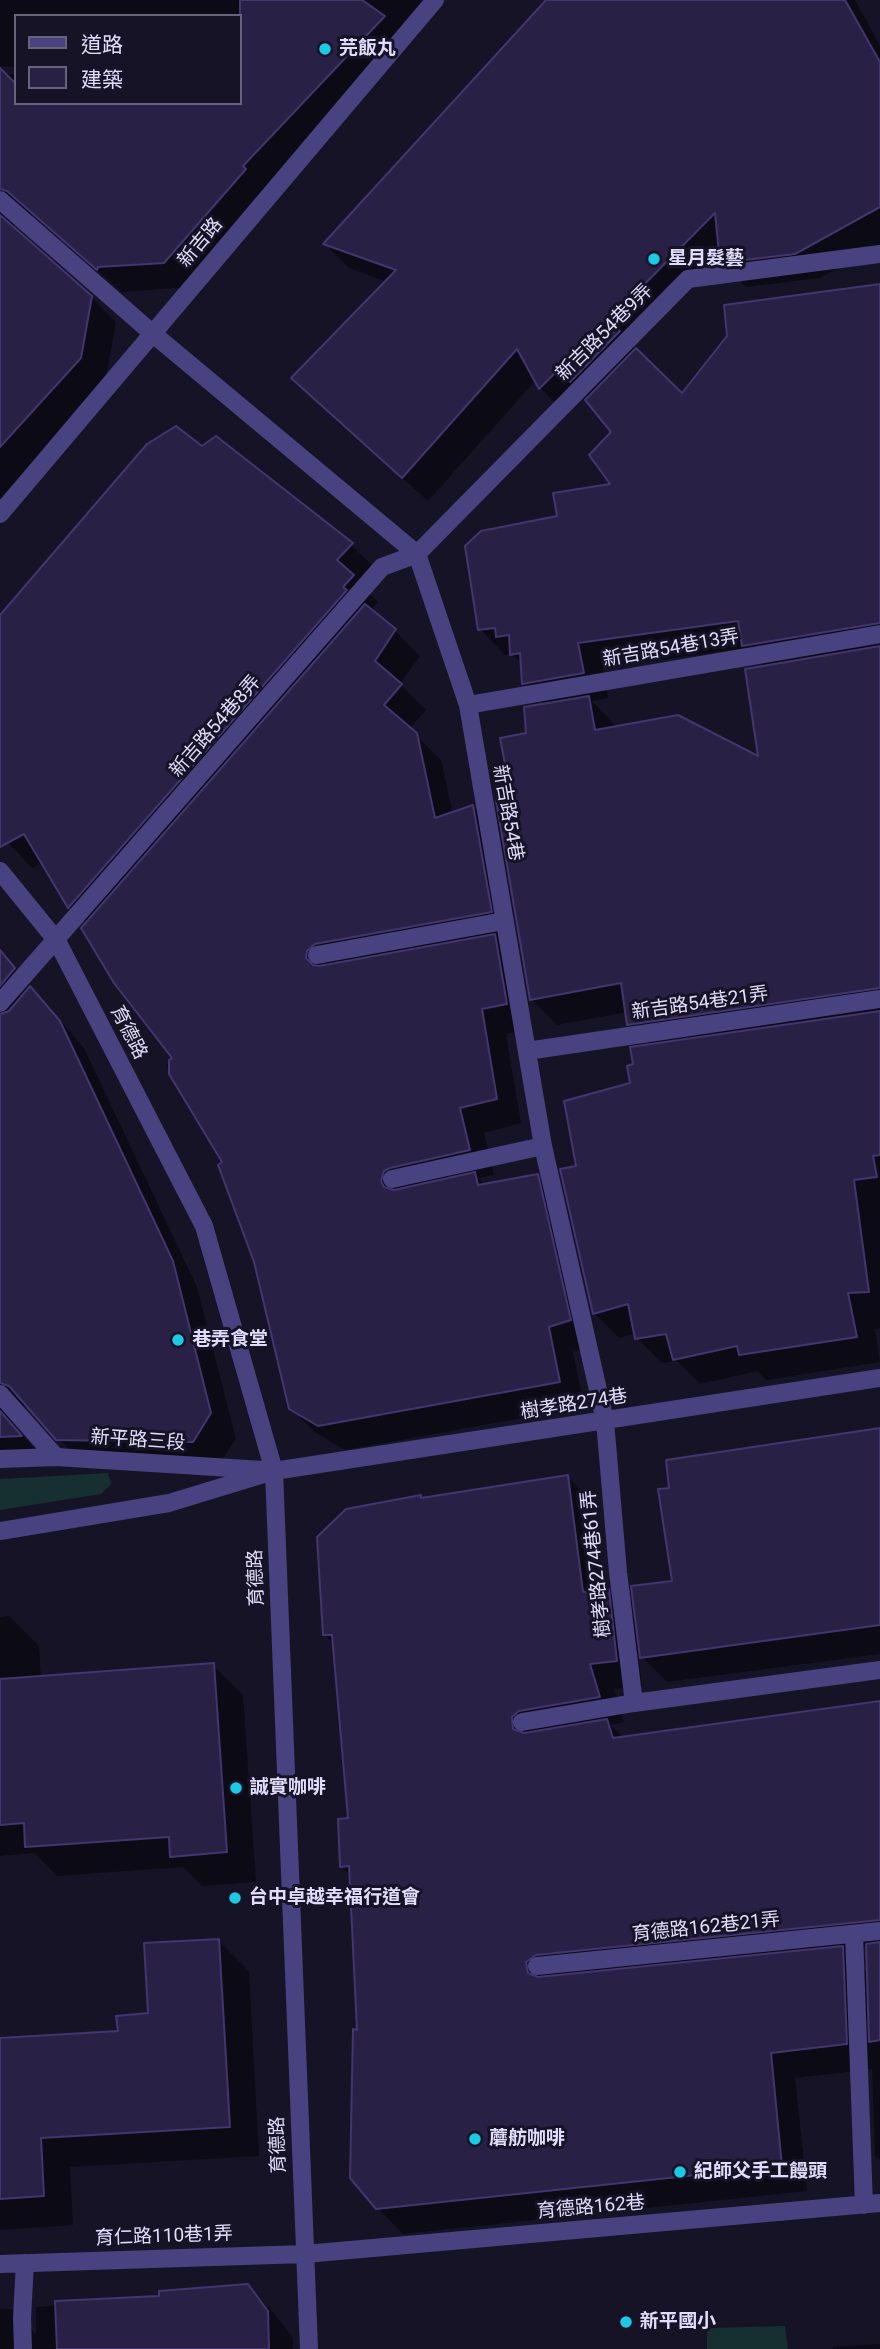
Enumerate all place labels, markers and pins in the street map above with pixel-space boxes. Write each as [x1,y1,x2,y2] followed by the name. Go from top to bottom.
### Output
[339,38,396,60] place label: 芫飯丸
[317,41,333,57] marker: 芫飯丸
[668,248,744,270] place label: 星月髮藝
[646,251,662,267] marker: 星月髮藝
[192,1329,268,1351] place label: 巷弄食堂
[170,1332,186,1348] marker: 巷弄食堂
[250,1777,326,1799] place label: 誠實咖啡
[228,1780,244,1796] marker: 誠實咖啡
[249,1887,420,1909] place label: 台中卓越幸福行道會
[227,1890,243,1906] marker: 台中卓越幸福行道會
[489,2128,565,2150] place label: 蘑舫咖啡
[467,2131,483,2147] marker: 蘑舫咖啡
[694,2161,827,2183] place label: 紀師父手工饅頭
[672,2164,688,2180] marker: 紀師父手工饅頭
[640,2311,716,2333] place label: 新平國小
[618,2314,634,2330] marker: 新平國小

